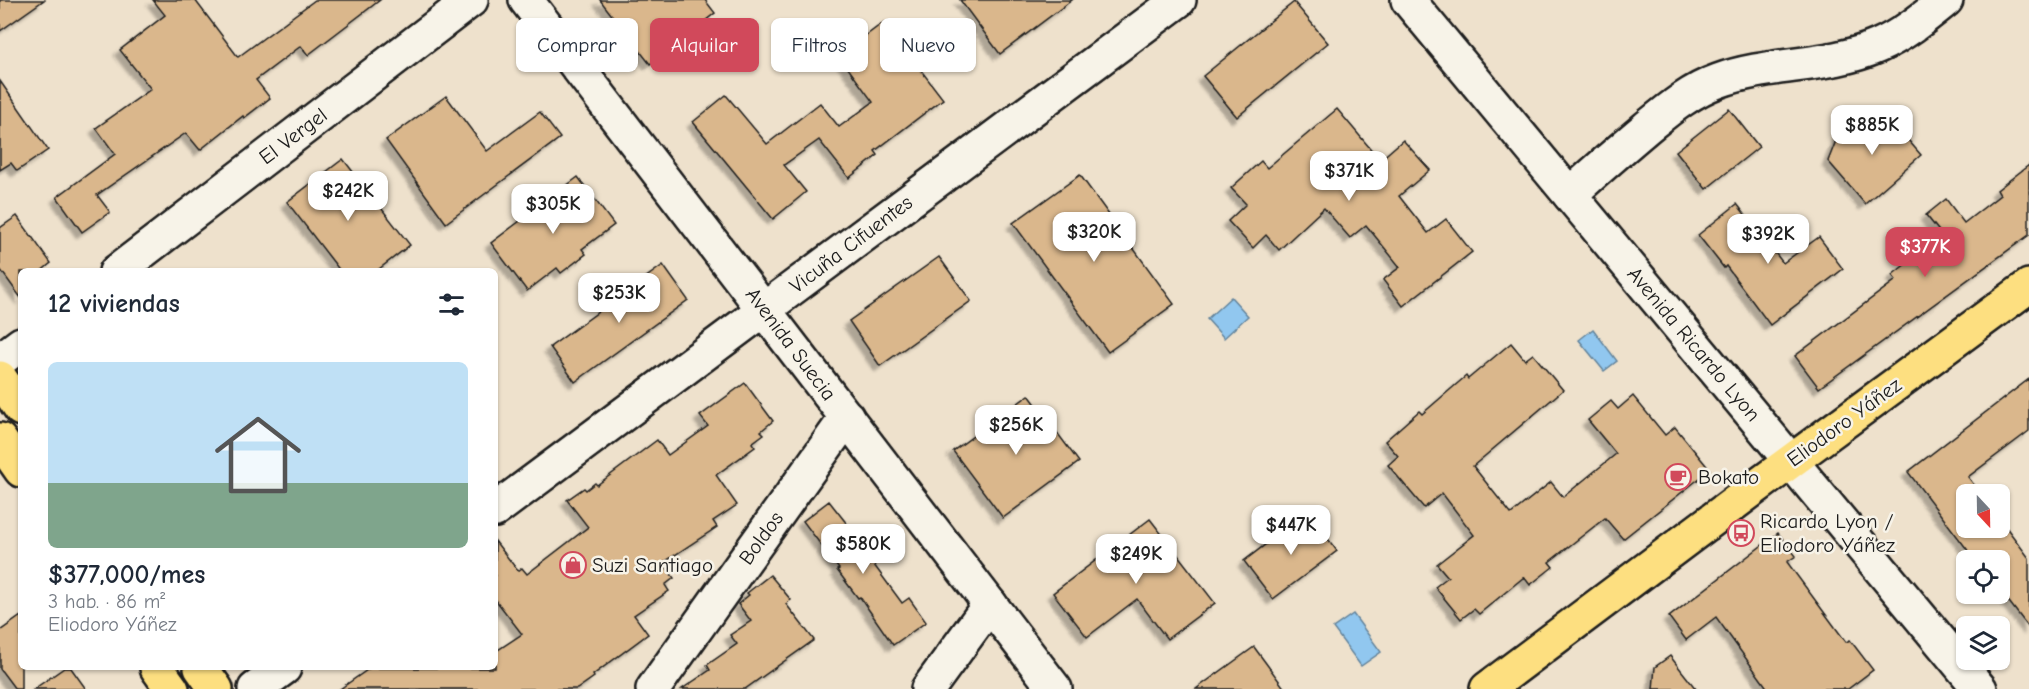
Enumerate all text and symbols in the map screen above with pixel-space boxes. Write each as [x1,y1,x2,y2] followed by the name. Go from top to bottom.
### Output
[516,18,638,72] chip: Comprar
[650,18,759,72] chip: Alquilar
[771,18,868,72] chip: Filtros
[880,18,976,72] chip: Nuevo
[254,103,332,169] street label: El Vergel
[1830,105,1914,156] pin: $885K
[1845,113,1899,136] text: $885K
[1307,151,1391,202] pin: $371K
[1324,159,1374,182] text: $371K
[306,171,390,222] pin: $242K
[322,179,374,202] text: $242K
[511,184,595,235] pin: $305K
[785,190,917,298] street label: Vicuña Cifuentes
[525,192,581,215] text: $305K
[1052,212,1136,263] pin: $320K
[1726,214,1810,265] pin: $392K
[1067,220,1121,243] text: $320K
[1741,222,1795,245] text: $392K
[1883,227,1967,278] pin: $377K
[1899,235,1951,258] text: $377K
[1622,262,1766,426] street label: Avenida Ricardo Lyon
[577,273,661,324] pin: $253K
[592,281,646,304] text: $253K
[741,283,841,405] street label: Avenida Suecia
[435,288,468,321] icon: filters
[48,289,180,319] text: 12 viviendas
[1782,373,1906,471] street label: Eliodoro Yáñez
[204,401,312,509] icon: home
[974,405,1058,456] pin: $256K
[989,413,1043,436] text: $256K
[1663,462,1693,492] cafe icon: Bokato
[1698,465,1759,489] place label: Bokato
[1956,484,2010,538] north arrow
[1956,484,2010,670] map controls
[1249,505,1333,556] pin: $447K
[734,507,788,569] street label: Boldos
[1760,509,1895,557] place label: Ricardo Lyon / Eliodoro Yáñez
[1265,513,1317,536] text: $447K
[1726,518,1756,548] bus stop icon: Ricardo Lyon / Eliodoro Yáñez
[821,524,905,575] pin: $580K
[835,532,891,555] text: $580K
[1094,534,1178,585] pin: $249K
[1110,542,1162,565] text: $249K
[558,550,588,580] shop icon: Suzi Santiago
[1956,550,2010,604] button: locate
[592,553,713,577] place label: Suzi Santiago
[48,560,205,590] text: $377,000/mes
[48,590,165,613] text: 3 hab. · 86 m²
[48,613,177,636] text: Eliodoro Yáñez
[1956,616,2010,670] button: layers

